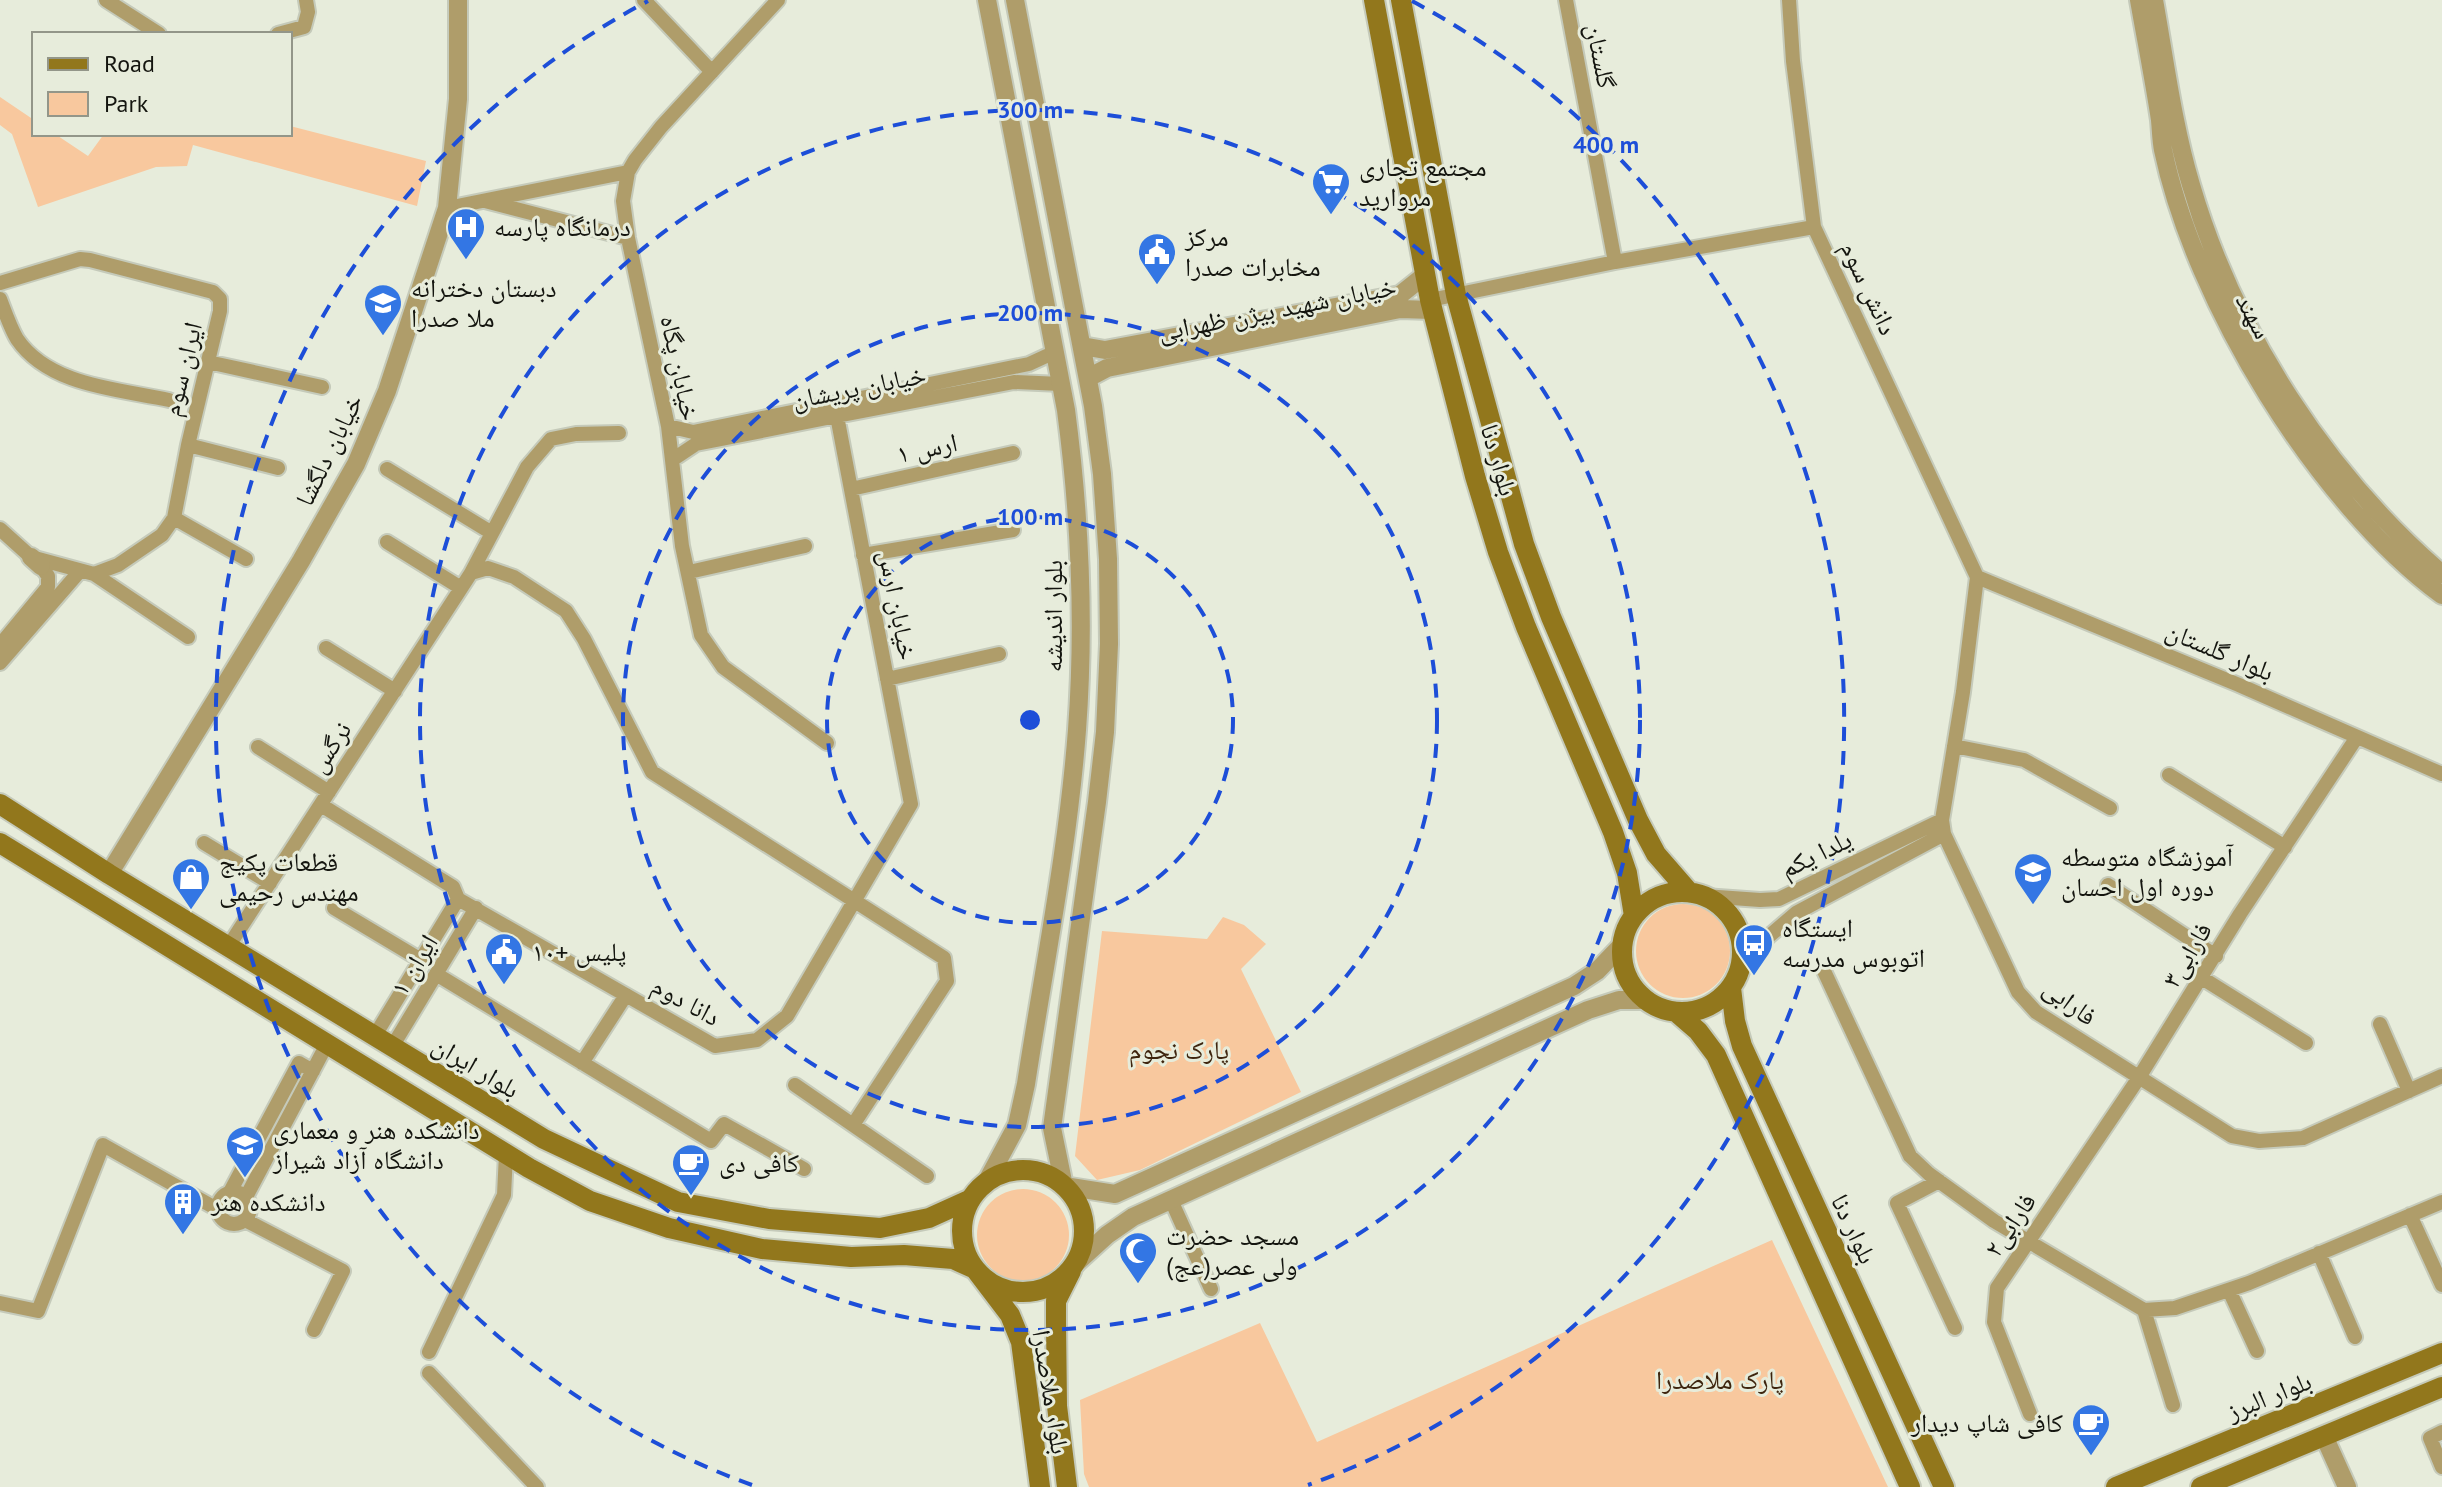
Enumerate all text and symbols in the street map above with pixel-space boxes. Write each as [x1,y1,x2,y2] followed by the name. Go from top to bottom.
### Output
[1579,21,1624,91] street label: گلستان
[32,32,292,136] legend
[104,48,155,79] text: Road
[104,88,149,119] text: Park
[997,94,1063,125] text: 300 m
[1573,129,1639,160] text: 400 m
[1359,150,1487,213] place label: مجتمع تجاری مروارید
[1310,161,1352,216] supermarket icon: مجتمع تجاری مروارید
[445,206,487,261] hospital icon: درمانگاه پارسه
[494,210,631,243] place label: درمانگاه پارسه
[1184,220,1321,283] place label: مرکز مخابرات صدرا
[1136,231,1178,286] public building icon: مرکز مخابرات صدرا
[1832,236,1905,341] street label: دانش سوم
[1155,269,1399,348] street label: خیابان شهید بیژن ظهرابی
[411,271,557,334] place label: دبستان دخترانه ملا صدرا
[362,282,404,337] school or university icon: دبستان دخترانه ملا صدرا
[2229,287,2280,344] street label: سهند
[997,297,1063,328] text: 200 m
[653,312,708,423] street label: خیابان پگاه
[154,318,211,420] street label: ایران سوم
[789,357,929,416] street label: خیابان پریشان
[287,388,370,511] street label: خیابان دلگشا
[1474,420,1525,500] street label: بلوار دنا
[894,425,960,470] street label: ارس ۱
[997,501,1063,532] text: 100 m
[872,547,925,663] street label: خیابان ارس
[1036,560,1069,672] street label: بلوار اندیشه
[2161,613,2279,688] street label: بلوار گلستان
[1016,706,1044,734] centre of rings
[301,715,358,779] street label: نرگس
[1775,822,1857,886] street label: یلدا یکم
[2061,840,2234,903] place label: آموزشگاه متوسطه دوره اول احسان
[219,845,359,908] place label: قطعات پکیج مهندس رحیمی
[2012,851,2054,906] school or university icon: آموزشگاه متوسطه دوره اول احسان
[170,856,212,911] shop icon: قطعات پکیج مهندس رحیمی
[1782,911,1925,974] place label: ایستگاه اتوبوس مدرسه
[2154,916,2219,993] street label: فارابی۳
[1733,922,1775,977] bus stop icon: ایستگاه اتوبوس مدرسه
[383,928,445,1001] street label: ایران ۱
[483,931,525,986] public building icon: پلیس +۱۰
[532,935,627,968] place label: پلیس +۱۰
[645,968,726,1035] street label: دانا دوم
[2037,971,2104,1032] street label: فارابی
[427,1028,526,1105] street label: بلوار ایران
[1129,1033,1229,1068] park label: پارک نجوم
[272,1113,480,1176] place label: دانشکده هنر و معماری دانشگاه آزاد شیراز
[224,1124,266,1179] school or university icon: دانشکده هنر و معماری دانشگاه آزاد شیراز
[670,1142,712,1197] cafe icon: کافی دی
[719,1146,799,1179] place label: کافی دی
[162,1181,204,1236] building icon: دانشکده هنر
[210,1185,325,1218] place label: دانشکده هنر
[1976,1186,2043,1263] street label: فارابی۲
[1824,1189,1885,1269] street label: بلوار دنا
[1166,1219,1299,1283] place label: مسجد حضرت ولی عصر(عج)
[1117,1230,1159,1285] mosque icon: مسجد حضرت ولی عصر(عج)
[1025,1327,1078,1457] street label: بلوار ملاصدرا
[1656,1363,1784,1396] park label: پارک ملاصدرا
[2221,1364,2316,1428] street label: بلوار البرز
[2070,1402,2112,1457] cafe icon: کافی شاپ دیدار
[1910,1406,2063,1439] place label: کافی شاپ دیدار

